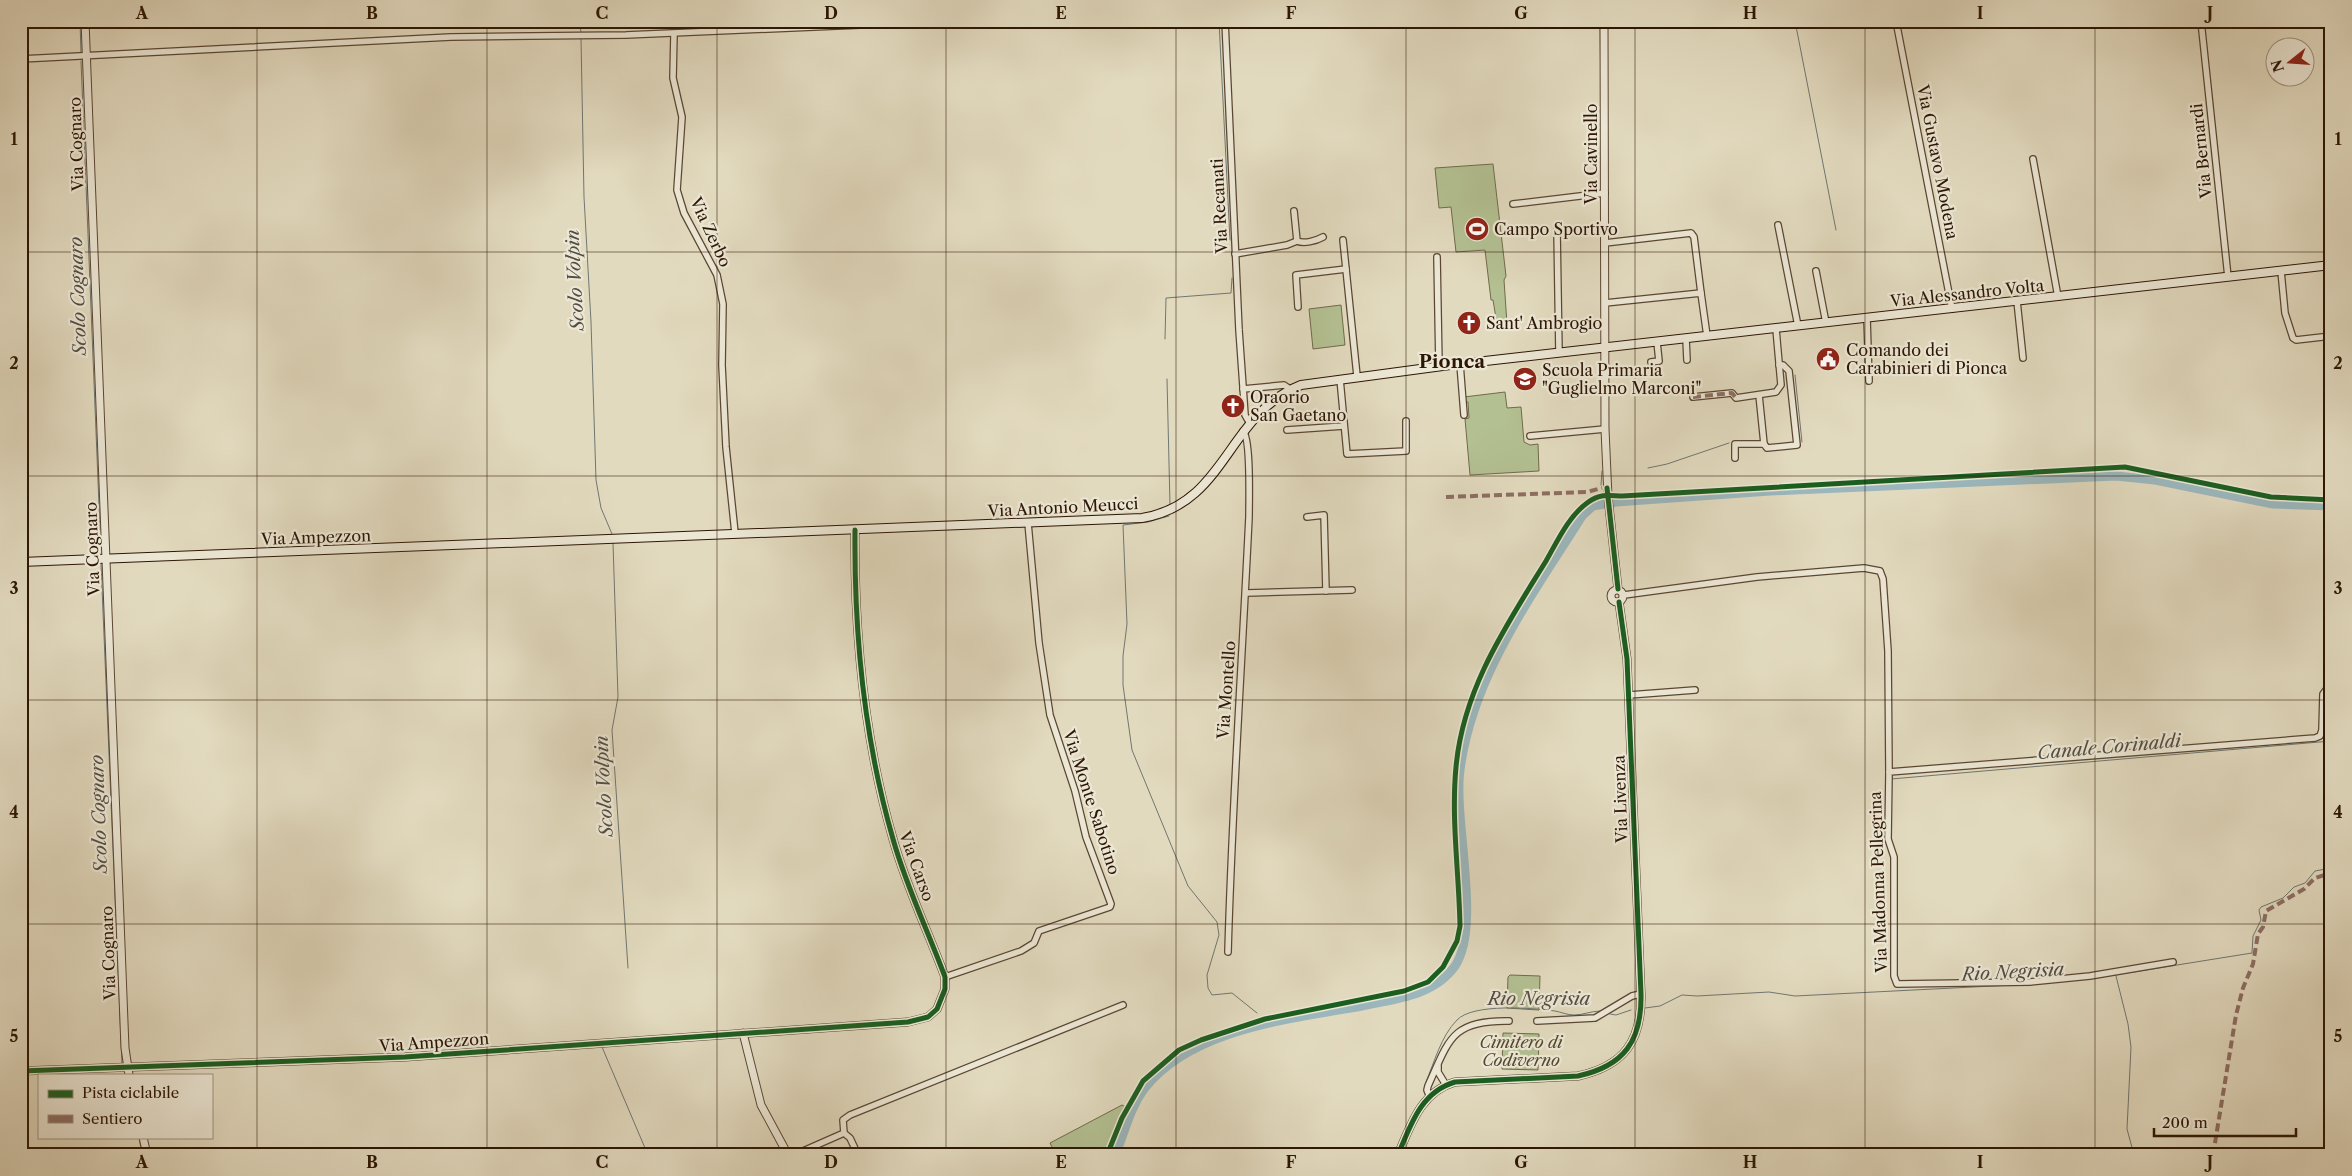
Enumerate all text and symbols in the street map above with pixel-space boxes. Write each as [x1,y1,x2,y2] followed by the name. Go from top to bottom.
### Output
[135,3,149,23] text: A
[366,3,378,23] text: B
[596,3,608,23] text: C
[824,3,838,23] text: D
[1055,3,1067,23] text: E
[1286,3,1297,23] text: F
[1514,3,1528,23] text: G
[1743,3,1757,23] text: H
[1977,3,1984,23] text: I
[2204,3,2213,23] text: J
[2264,38,2314,88] north arrow
[2267,57,2288,74] text: N
[1913,82,1963,242] street label: Via Gustavo Modena
[64,96,88,192] street label: Via Cognaro
[2186,102,2216,200] street label: Via Bernardi
[1581,103,1601,206] street label: Via Cavinello
[10,129,18,149] text: 1
[2334,129,2342,149] text: 1
[1207,158,1232,255] street label: Via Recanati
[686,193,736,270] street label: Via Zerbo
[1464,216,1490,242] sports icon: Campo Sportivo
[1494,219,1618,239] place label: Campo Sportivo
[561,229,589,332] water label: Scolo Volpin
[65,236,91,357] water label: Scolo Cognaro
[1888,275,2046,311] street label: Via Alessandro Volta
[1456,310,1482,336] church icon: Sant' Ambrogio
[1486,313,1603,333] place label: Sant' Ambrogio
[1846,340,2008,378] place label: Comando dei Carabinieri di Pionca
[1815,346,1841,372] public building icon: Comando dei Carabinieri di Pionca
[1419,350,1486,373] district label: Pionca
[9,353,19,373] text: 2
[2333,353,2343,373] text: 2
[1542,360,1701,398] place label: Scuola Primaria "Guglielmo Marconi"
[1512,366,1538,392] school or university icon: Scuola Primaria "Guglielmo Marconi"
[1250,387,1347,425] place label: Oraorio San Gaetano
[1220,393,1246,419] church icon: Oraorio San Gaetano
[986,493,1139,521] street label: Via Antonio Meucci
[80,501,104,597] street label: Via Cognaro
[260,525,371,549] street label: Via Ampezzon
[9,578,19,598] text: 3
[2333,578,2343,598] text: 3
[1213,640,1239,741] street label: Via Montello
[1059,726,1125,877] street label: Via Monte Sabotino
[2036,730,2183,764] water label: Canale Corinaldi
[590,735,618,838] water label: Scolo Volpin
[86,754,112,875] water label: Scolo Cognaro
[1608,754,1632,844] street label: Via Livenza
[1865,790,1891,974] street label: Via Madonna Pellegrina
[9,802,19,822] text: 4
[2333,802,2343,822] text: 4
[895,827,939,904] street label: Via Carso
[96,905,120,1001] street label: Via Cognaro
[1959,958,2065,986] water label: Rio Negrisia
[1486,988,1591,1010] water label: Rio Negrisia
[10,1026,19,1046] text: 5
[2334,1026,2343,1046] text: 5
[377,1028,490,1056] street label: Via Ampezzon
[1480,1032,1563,1070] park label: Cimitero di Codiverno
[38,1074,212,1138] legend
[82,1083,179,1102] text: Pista ciclabile
[2154,1106,2297,1138] scale bar
[82,1109,142,1128] text: Sentiero
[2162,1113,2208,1132] text: 200 m
[135,1152,149,1172] text: A
[366,1152,378,1172] text: B
[596,1152,608,1172] text: C
[824,1152,838,1172] text: D
[1055,1152,1067,1172] text: E
[1286,1152,1297,1172] text: F
[1514,1152,1528,1172] text: G
[1743,1152,1757,1172] text: H
[1977,1152,1984,1172] text: I
[2204,1152,2213,1172] text: J

